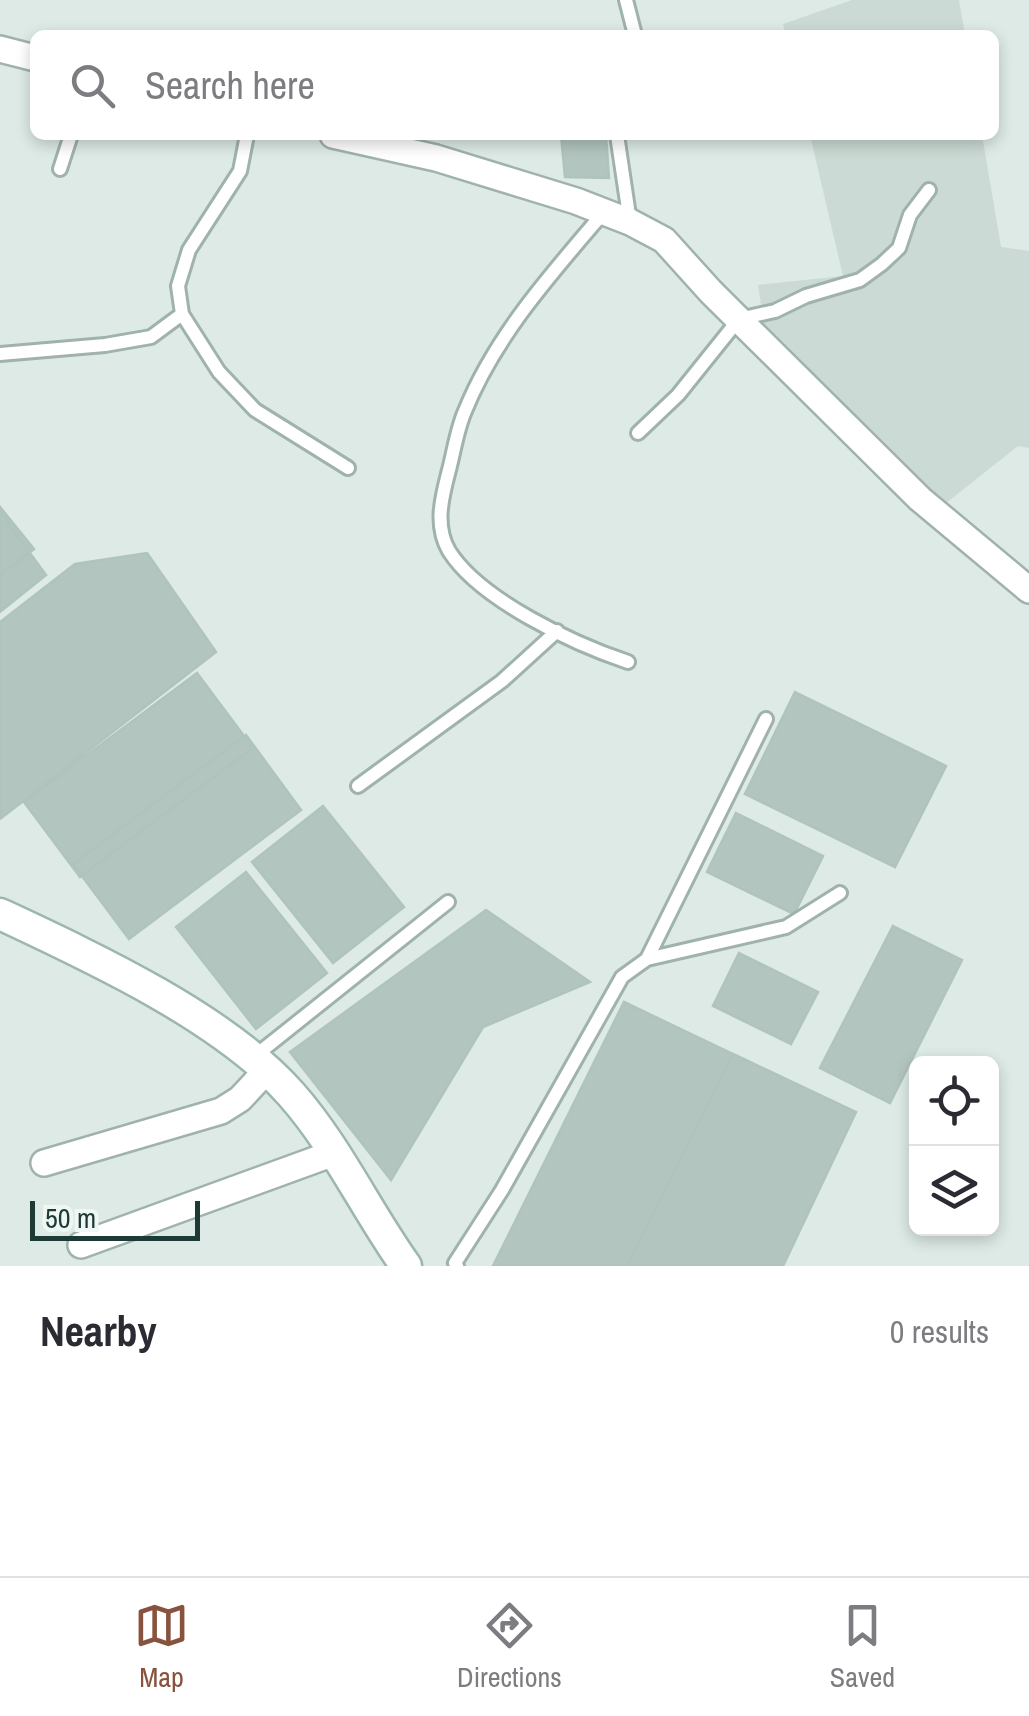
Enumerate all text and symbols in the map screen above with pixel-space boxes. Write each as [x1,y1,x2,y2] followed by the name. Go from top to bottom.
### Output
[30,30,999,140] search box
[65,58,120,113] icon: search
[145,60,315,111] text: Search here
[909,1056,999,1236] map controls
[909,1056,999,1146] button: locate
[909,1146,999,1236] button: layers
[30,1196,200,1240] scale bar
[45,1199,96,1237] text: 50 m
[40,1303,157,1359] text: Nearby
[890,1310,989,1353] text: 0 results
[134,1598,189,1696] tab: Map
[457,1598,562,1696] tab: Directions
[830,1598,895,1696] tab: Saved

